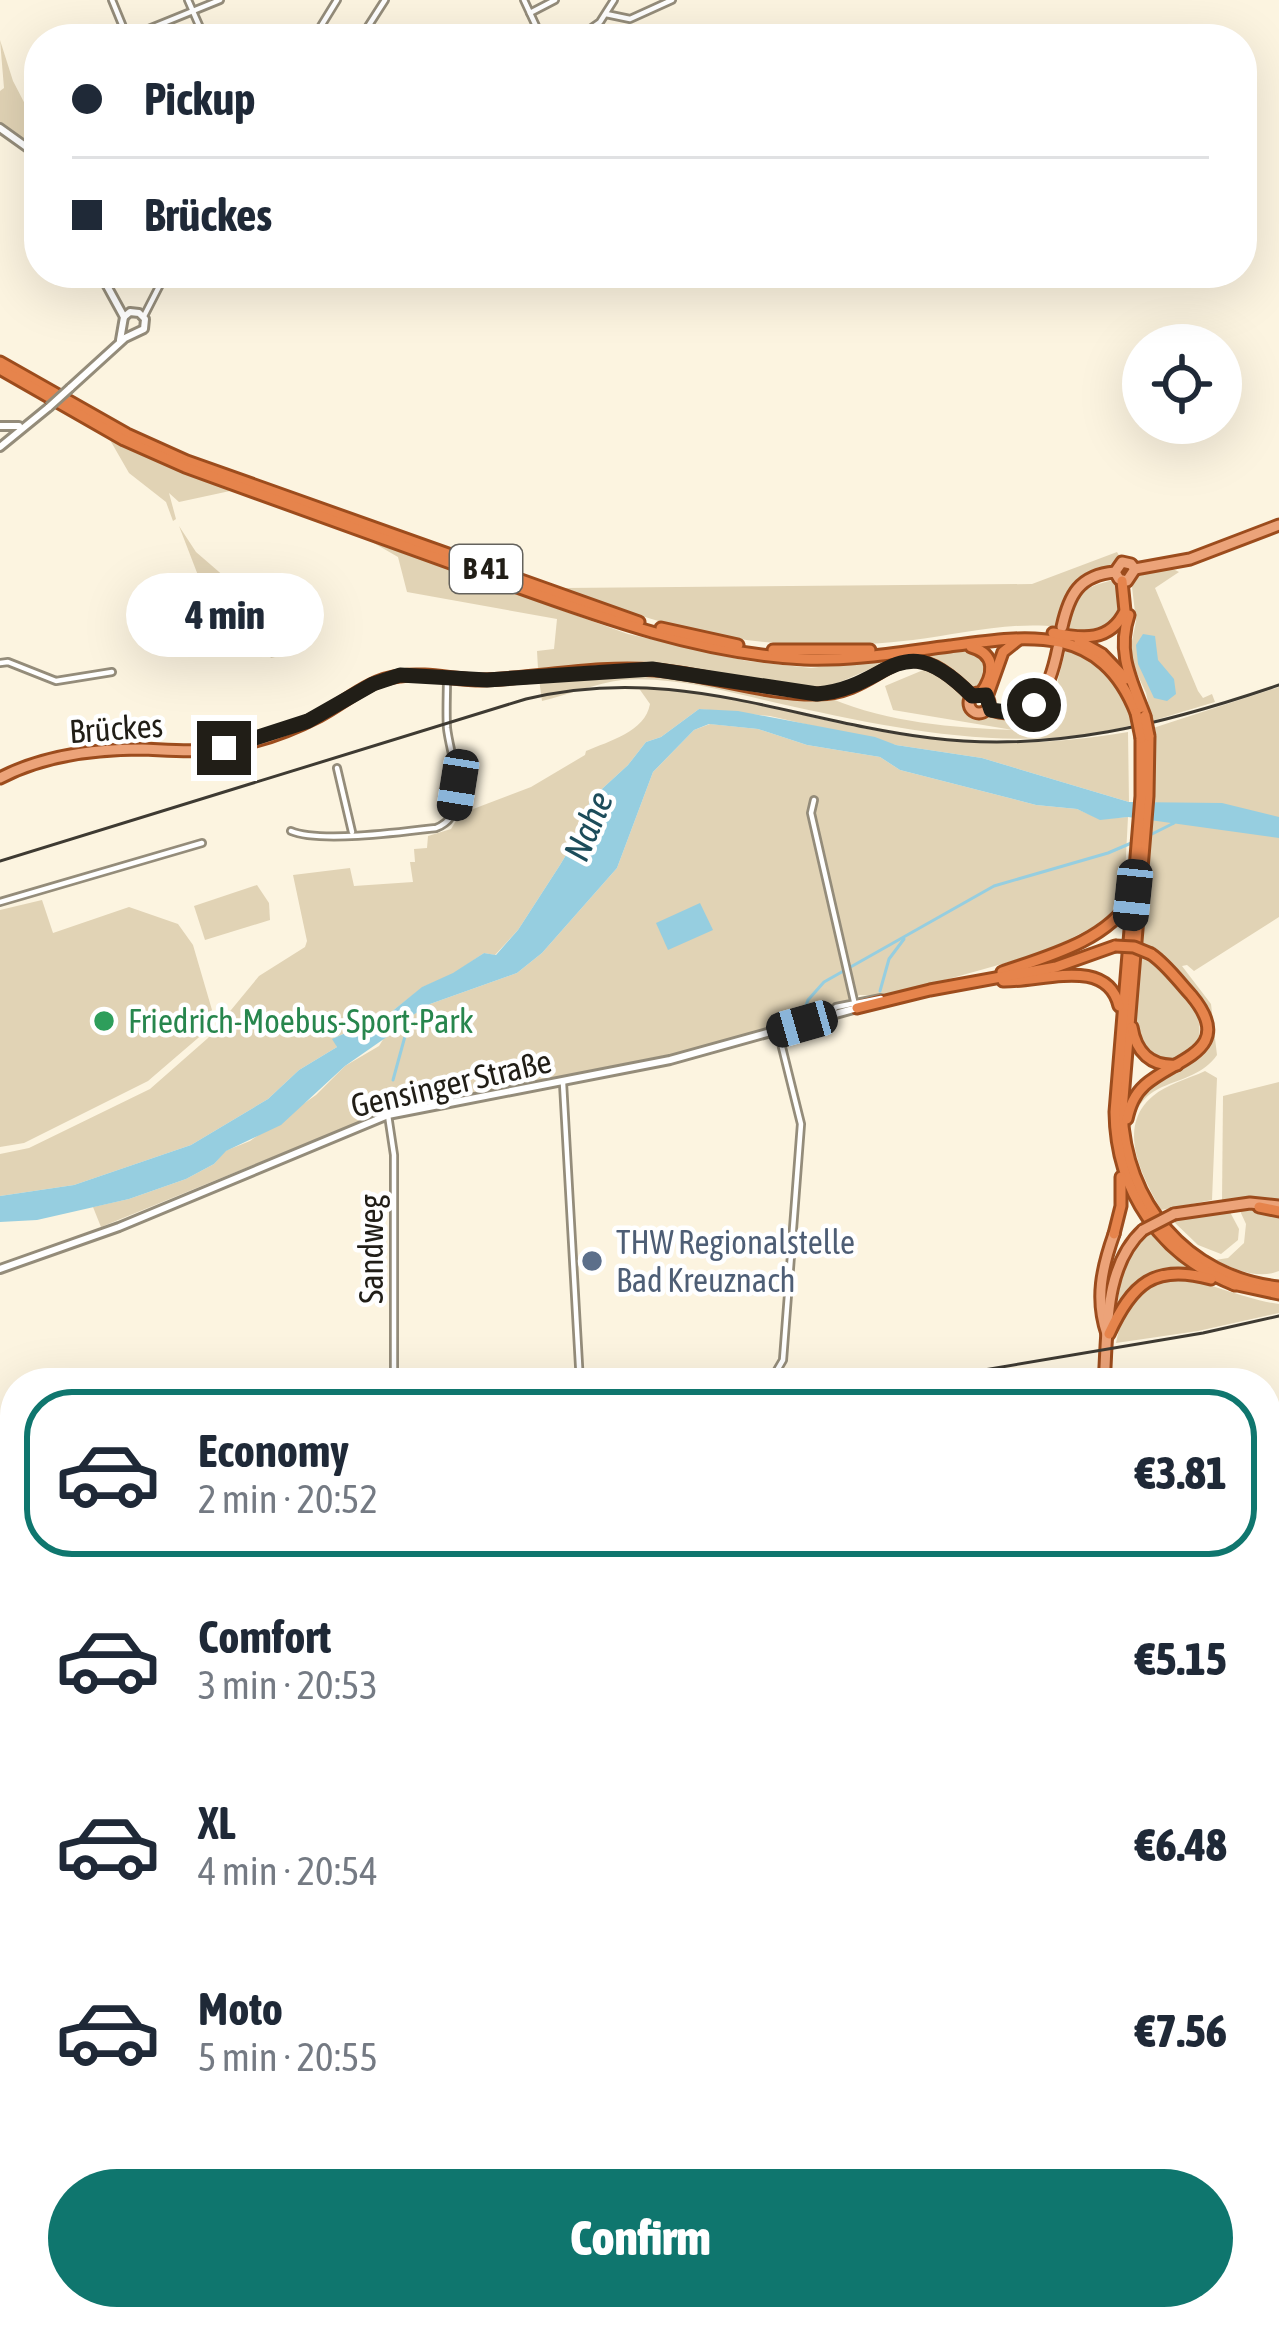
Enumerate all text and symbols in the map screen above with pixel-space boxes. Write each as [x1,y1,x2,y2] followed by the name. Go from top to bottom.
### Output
[144,73,255,125] text: Pickup
[144,189,272,241] text: Brückes
[1122,324,1242,444] map controls
[1122,324,1242,444] button: locate
[450,545,522,593] road number: B 41
[125,574,323,658] callout: 4 min
[185,593,265,637] text: 4 min
[1007,678,1061,732] route start
[68,706,164,750] street label: Brückes
[197,721,251,775] route end
[435,747,481,823] car
[555,785,621,867] water label: Nahe
[1111,857,1155,933] car
[762,997,842,1051] car
[128,1002,474,1040] place label: Friedrich-Moebus-Sport-Park
[91,1008,117,1034] marker: Friedrich-Moebus-Sport-Park
[347,1041,555,1125] street label: Gensinger Straße
[352,1193,390,1304] street label: Sandweg
[616,1223,855,1299] place label: THW Regionalstelle Bad Kreuznach
[579,1248,605,1274] marker: THW Regionalstelle Bad Kreuznach
[54,1419,162,1527] icon: car
[198,1425,349,1477] text: Economy
[1135,1447,1227,1499] text: €3.81
[198,1477,378,1521] text: 2 min · 20:52
[54,1605,162,1713] icon: car
[198,1611,331,1663] text: Comfort
[1135,1633,1227,1685] text: €5.15
[198,1663,378,1707] text: 3 min · 20:53
[54,1791,162,1899] icon: car
[198,1797,236,1849] text: XL
[1135,1819,1227,1871] text: €6.48
[198,1849,378,1893] text: 4 min · 20:54
[54,1977,162,2085] icon: car
[198,1983,283,2035] text: Moto
[1135,2005,1227,2057] text: €7.56
[198,2035,378,2079] text: 5 min · 20:55
[48,2169,1233,2307] button: Confirm

